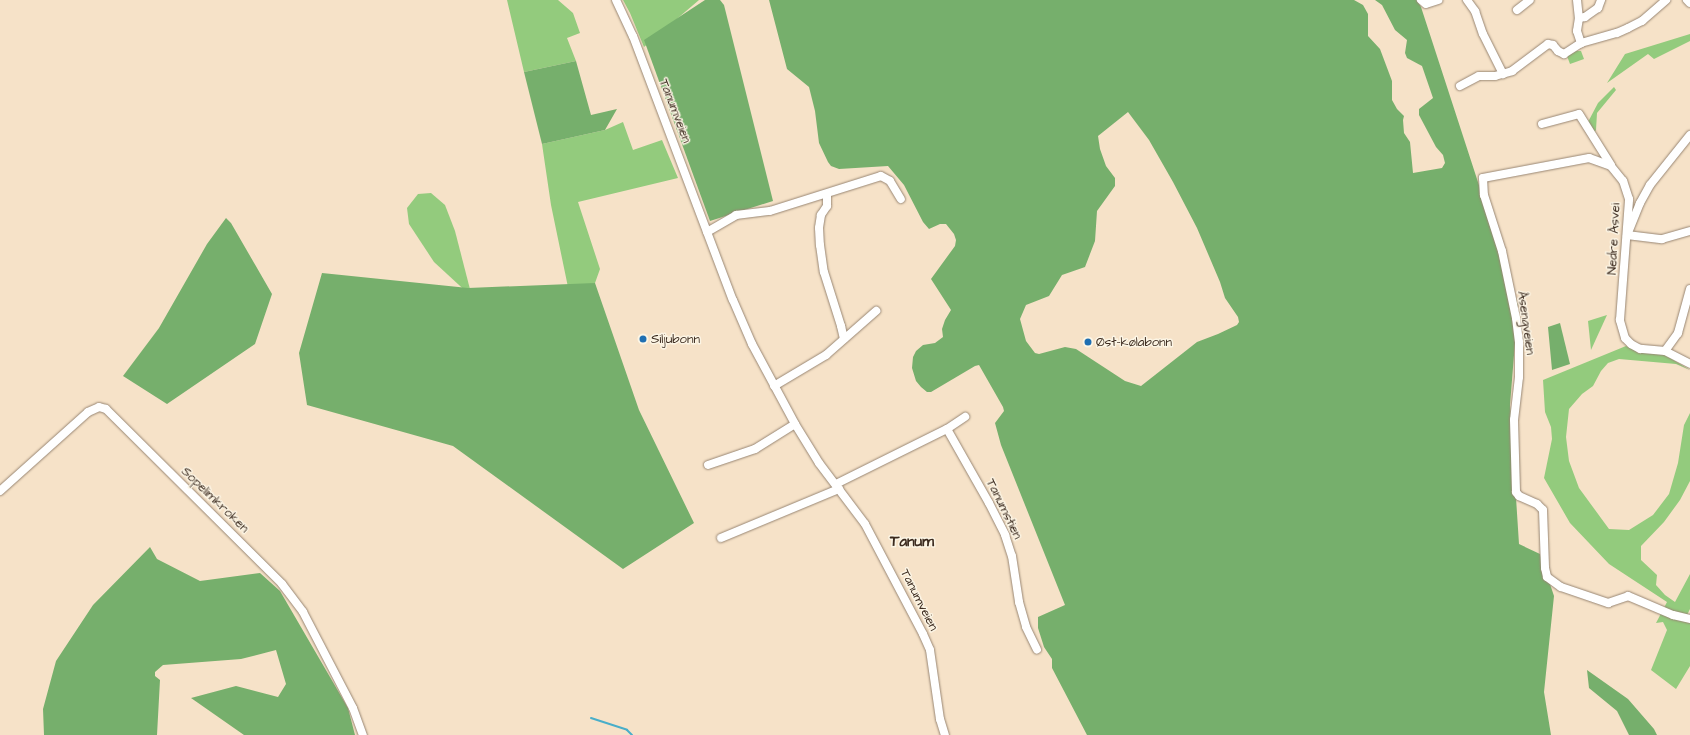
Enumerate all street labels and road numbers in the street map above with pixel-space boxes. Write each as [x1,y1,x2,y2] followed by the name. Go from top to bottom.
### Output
[656,77,694,145] street label: Tanumveien
[1604,203,1624,275] street label: Nedre Åsvei
[1514,290,1538,356] street label: Åsengveien
[178,464,252,536] street label: Sopelimkroken
[983,476,1025,542] street label: Tanumstien
[897,567,941,633] street label: Tanumveien

